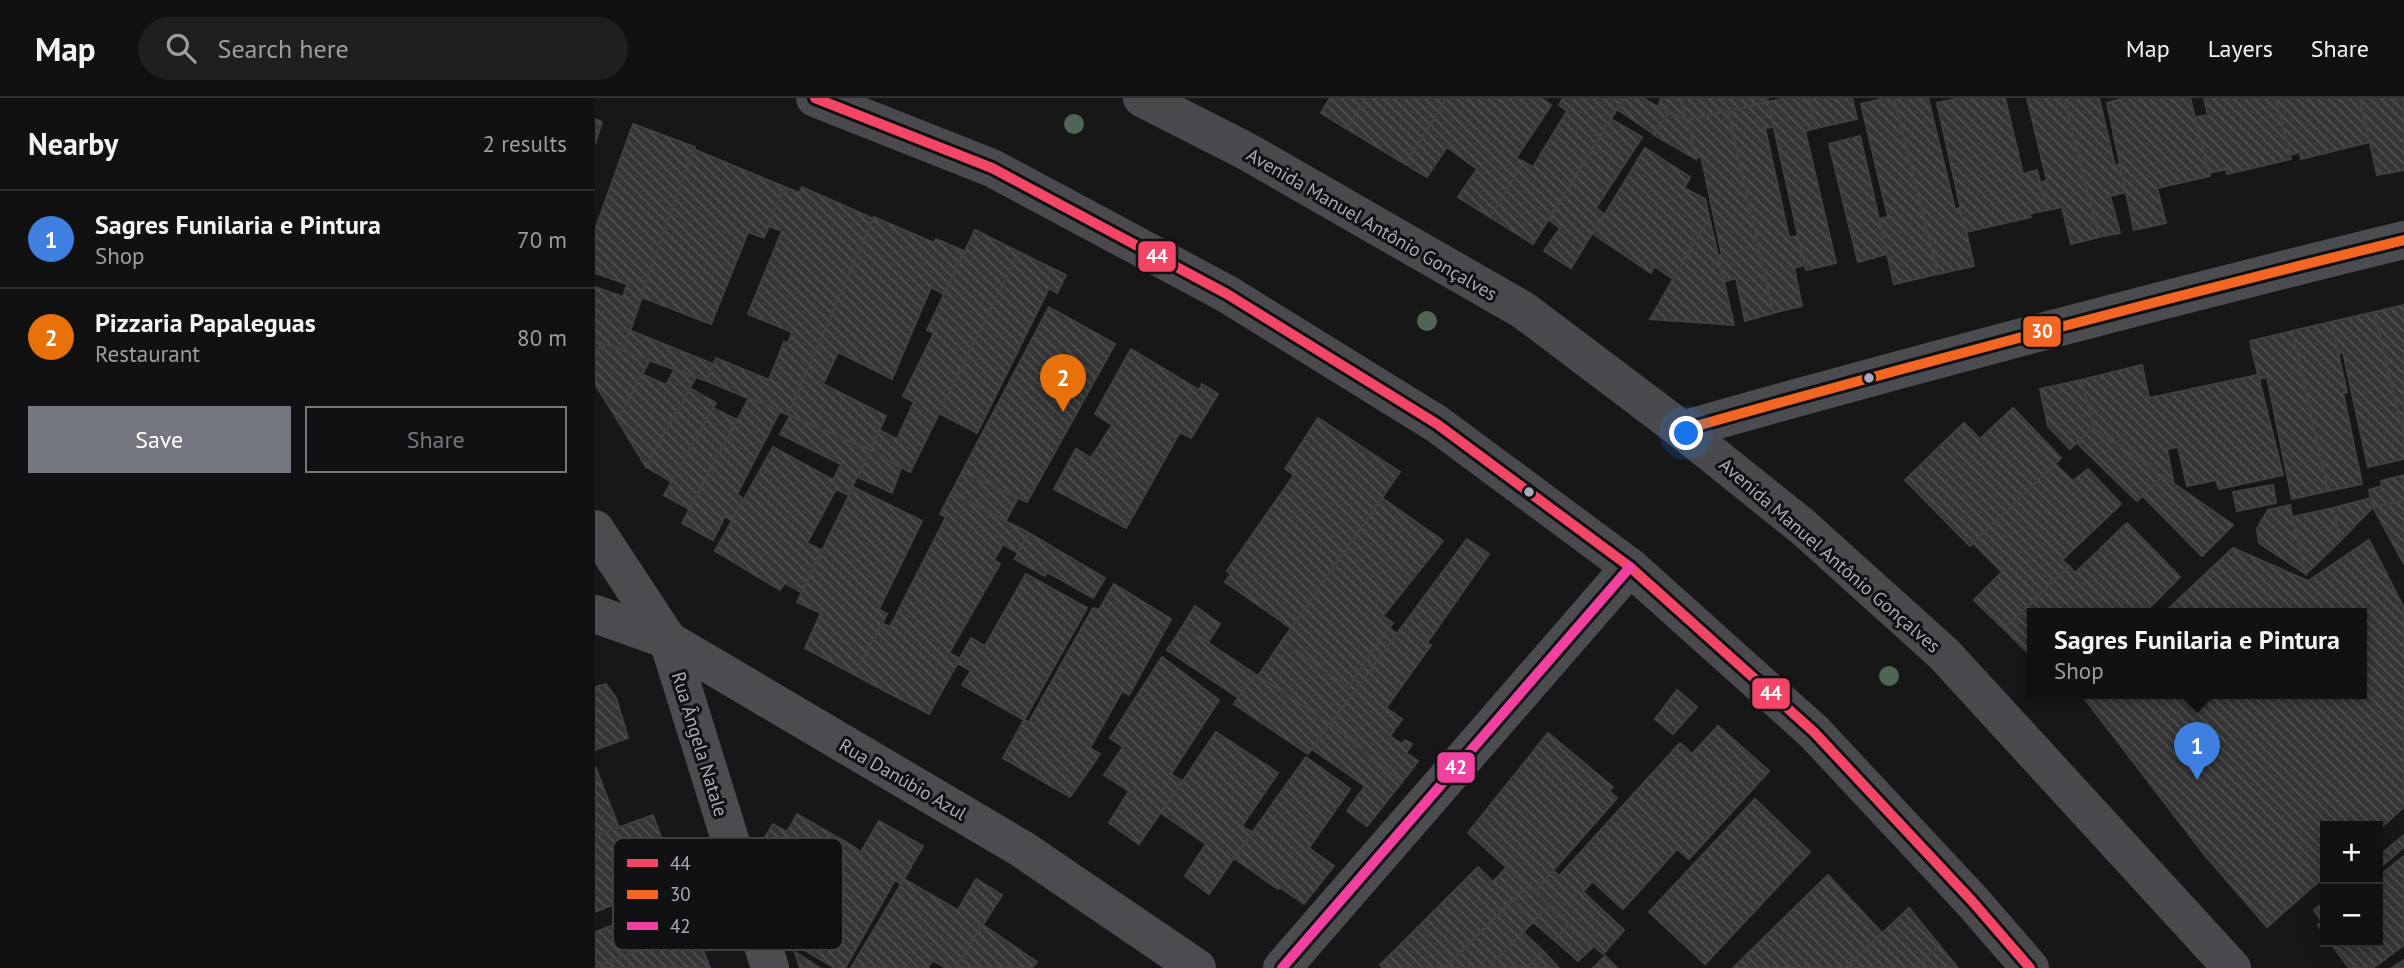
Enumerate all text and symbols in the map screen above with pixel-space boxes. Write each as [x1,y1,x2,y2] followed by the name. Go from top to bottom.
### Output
[138,17,628,80] search box
[35,27,96,70] text: Map
[162,29,200,67] icon: search
[218,32,349,65] text: Search here
[2126,33,2170,64] text: Map
[2208,33,2273,64] text: Layers
[2311,33,2369,64] text: Share
[28,124,118,163] text: Nearby
[483,129,567,158] text: 2 results
[1243,142,1501,306] street label: Avenida Manuel Antônio Gonçalves
[95,208,381,241] text: Sagres Funilaria e Pintura
[44,225,58,254] text: 1
[517,225,567,254] text: 70 m
[1137,240,1177,273] line badge: 44
[95,241,145,270] text: Shop
[1146,244,1168,268] text: 44
[95,306,316,339] text: Pizzaria Papaleguas
[2022,315,2062,348] line badge: 30
[2031,319,2053,343] text: 30
[44,323,58,352] text: 2
[517,323,567,352] text: 80 m
[95,339,200,368] text: Restaurant
[1040,354,1086,412] pin: 2
[1862,371,1876,385] unlabelled marker
[28,406,291,473] button: Save
[305,406,567,473] button: Share
[1669,416,1703,450] your location
[1715,452,1945,658] street label: Avenida Manuel Antônio Gonçalves
[1522,485,1536,499] unlabelled marker
[2027,608,2367,699] popup
[2054,623,2340,656] text: Sagres Funilaria e Pintura
[2054,656,2104,685] text: Shop
[667,669,733,819] street label: Rua Ângela Natale
[1751,677,1791,710] line badge: 44
[1760,681,1782,705] text: 44
[2174,722,2220,780] pin: 1
[835,733,971,825] street label: Rua Danúbio Azul
[1436,751,1476,784] line badge: 42
[1445,755,1467,779] text: 42
[2320,821,2383,947] map controls
[2320,821,2383,884] button: +
[613,838,843,950] legend
[670,851,691,875] text: 44
[670,882,691,906] text: 30
[2320,884,2383,947] button: −
[670,914,691,938] text: 42

